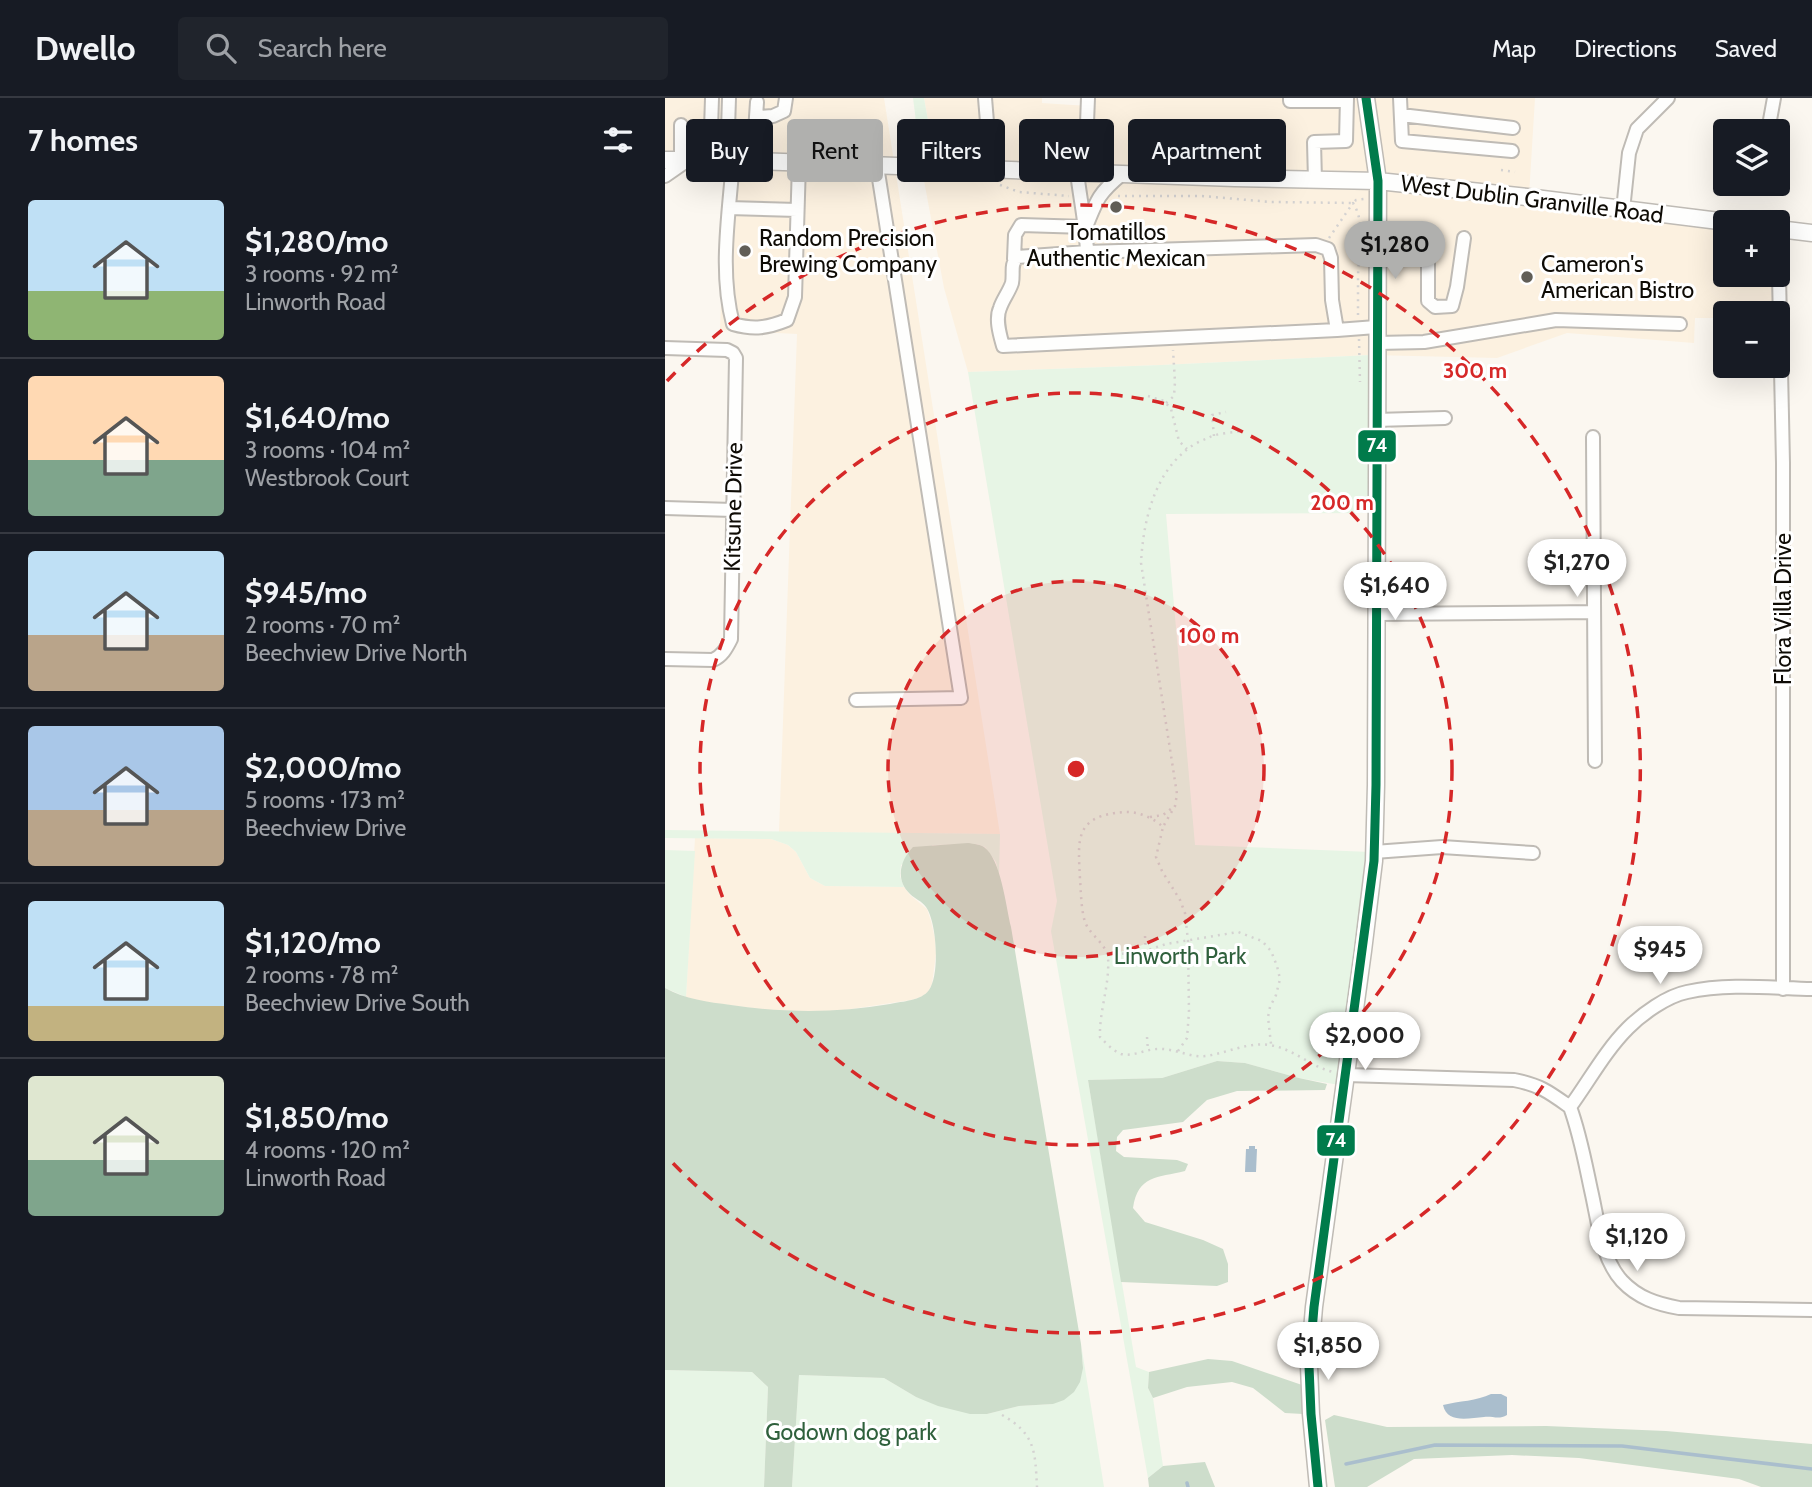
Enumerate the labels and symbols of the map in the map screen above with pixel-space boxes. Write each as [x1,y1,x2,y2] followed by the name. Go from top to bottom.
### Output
[1399,169,1665,229] street label: West Dublin Granville Road
[1108,199,1124,215] marker: Tomatillos Authentic Mexican
[1026,218,1206,272] place label: Tomatillos Authentic Mexican
[1338,222,1452,281] pin: $1,280
[759,224,937,278] place label: Random Precision Brewing Company
[737,243,753,259] marker: Random Precision Brewing Company
[1541,250,1694,304] place label: Cameron's American Bistro
[1519,269,1535,285] marker: Cameron's American Bistro
[1443,358,1507,383] text: 300 m
[1357,429,1397,463] line badge: 74
[1367,434,1387,457] text: 74
[718,442,748,572] street label: Kitsune Drive
[1310,490,1374,515] text: 200 m
[1769,533,1797,685] street label: Flora Villa Drive
[1520,540,1634,599] pin: $1,270
[1338,562,1452,622] pin: $1,640
[1179,623,1239,648] text: 100 m
[1064,757,1088,781] centre of rings
[1619,926,1701,986] pin: $945
[1114,942,1247,970] park label: Linworth Park
[1308,1012,1422,1072] pin: $2,000
[1316,1124,1356,1157] line badge: 74
[1326,1129,1346,1152] text: 74
[1580,1214,1694,1273] pin: $1,120
[1271,1322,1385,1382] pin: $1,850
[765,1418,937,1446] park label: Godown dog park

